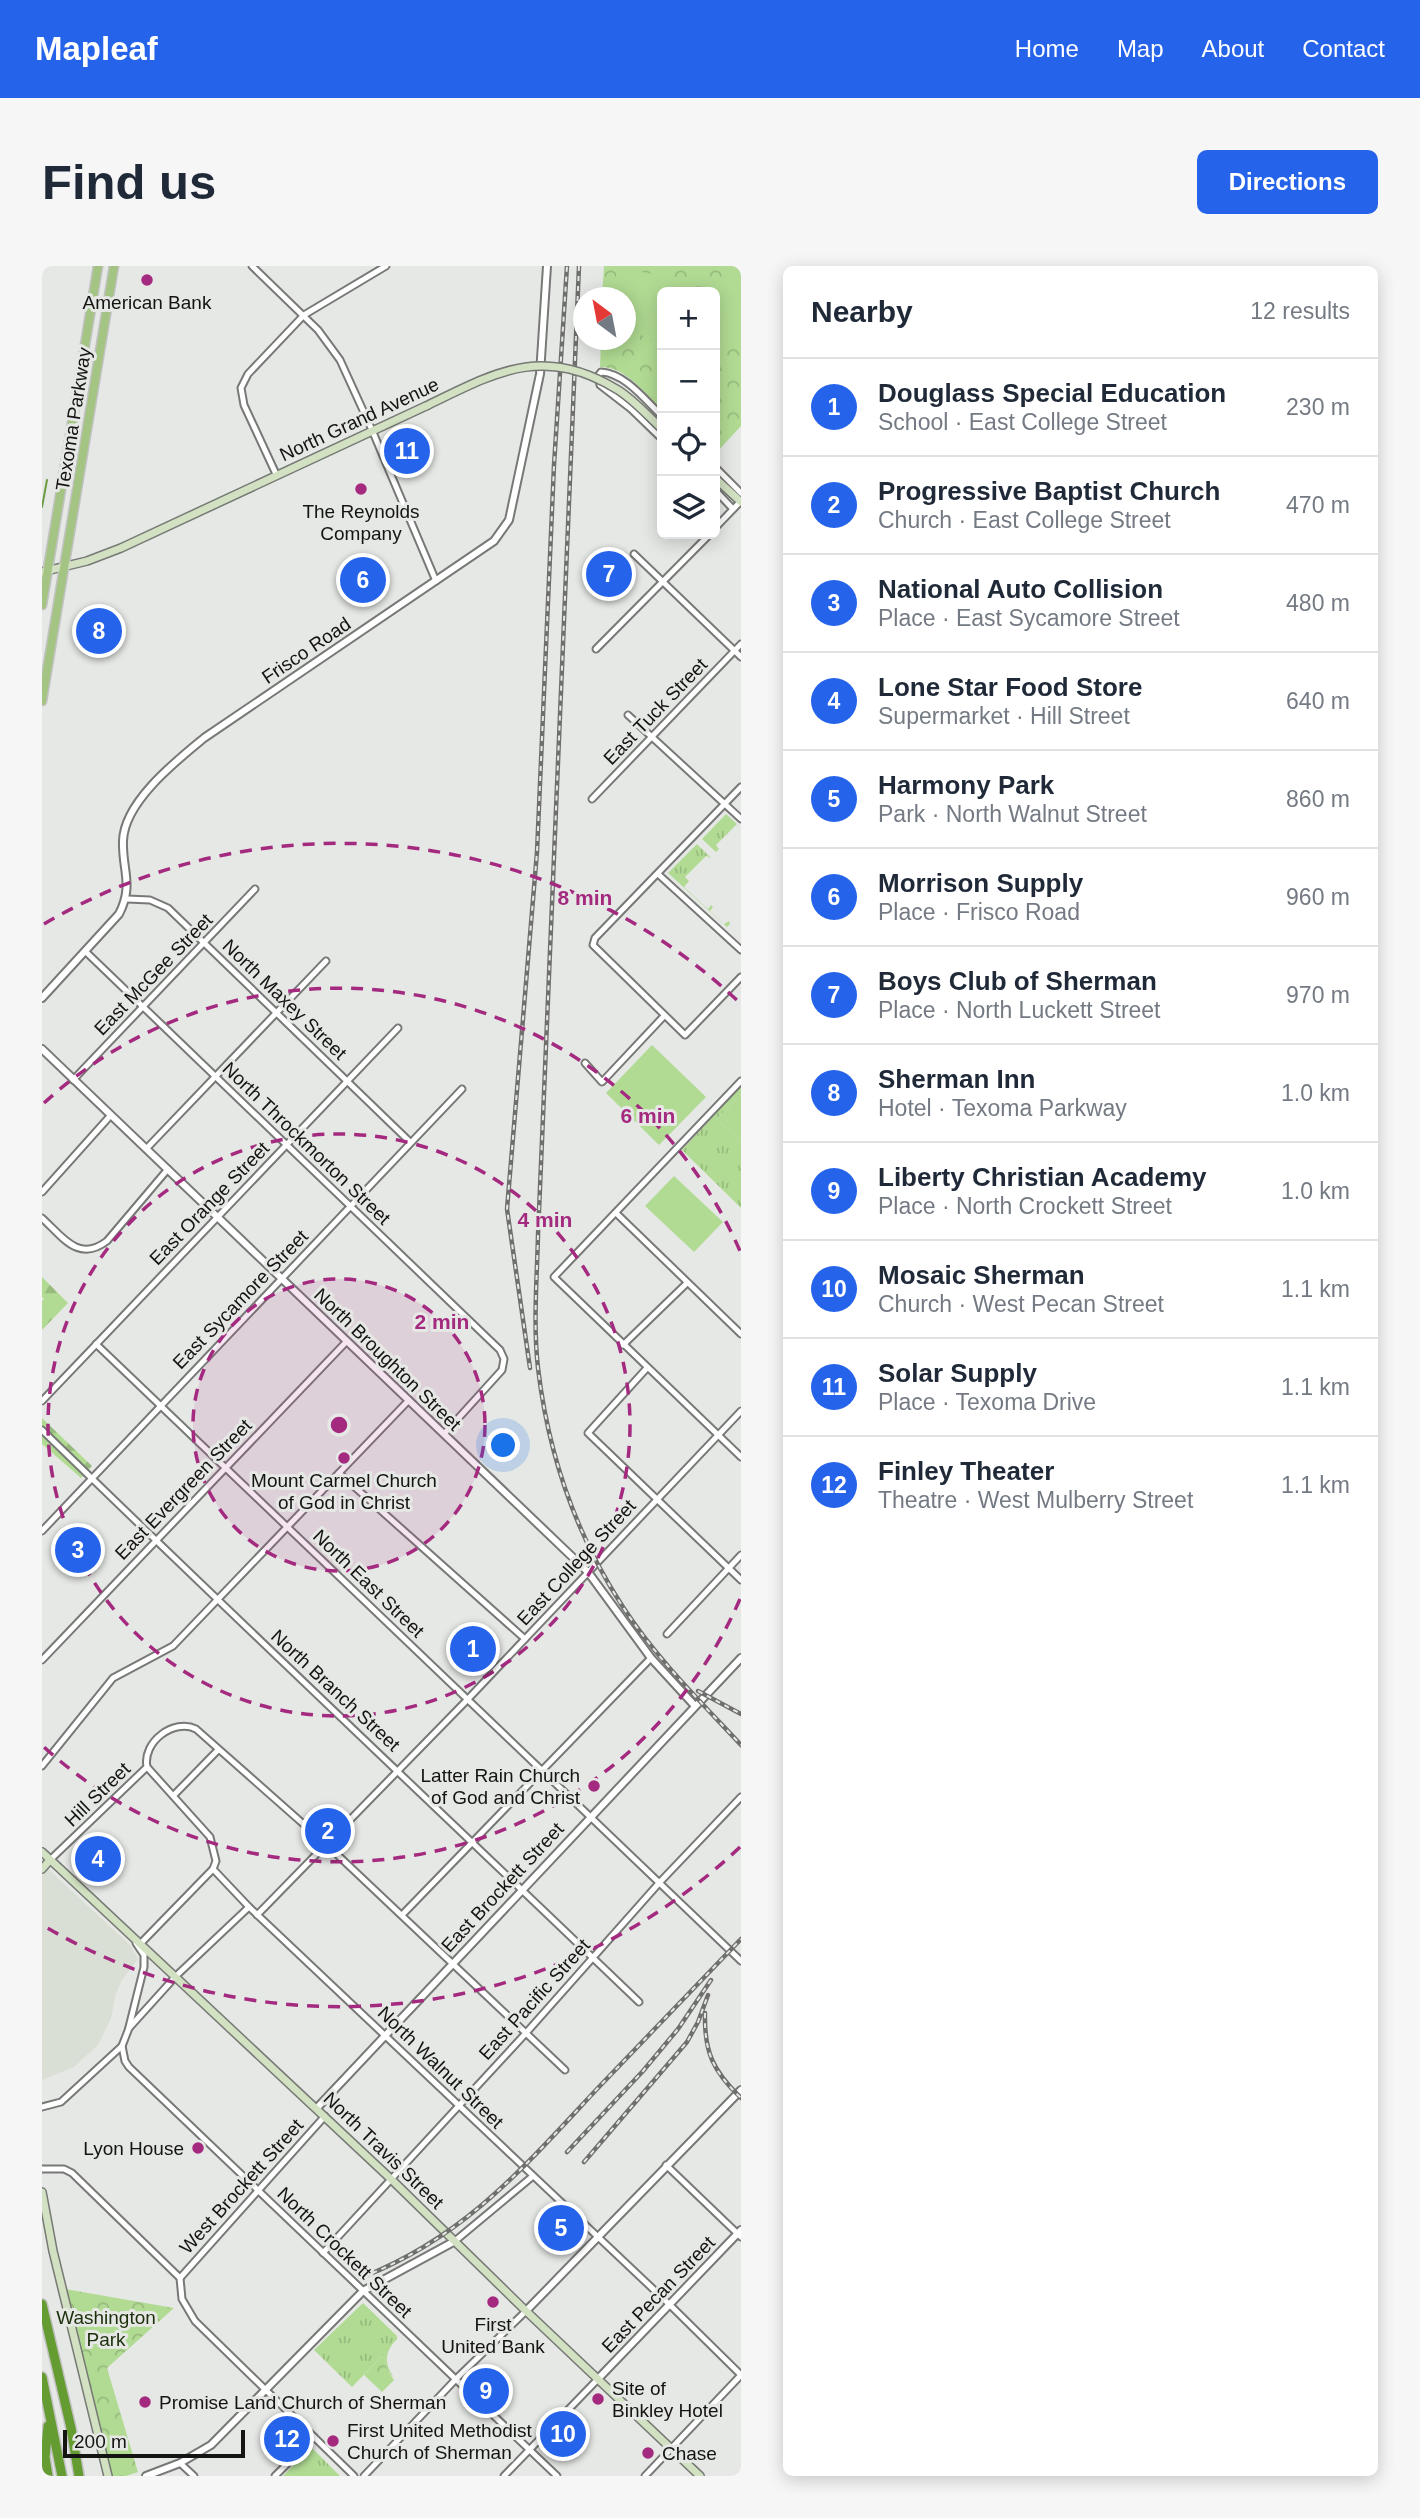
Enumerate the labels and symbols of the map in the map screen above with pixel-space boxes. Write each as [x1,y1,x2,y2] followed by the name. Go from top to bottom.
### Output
[139,272,155,288] marker: American Bank
[573,287,636,350] north arrow
[83,292,212,313] place label: American Bank
[52,346,95,492] street label: Texoma Parkway
[276,373,442,465] street label: North Grand Avenue
[384,425,430,477] pin: 11
[353,481,369,497] marker: The Reynolds Company
[302,501,420,544] place label: The Reynolds Company
[586,548,632,600] pin: 7
[340,554,386,606] pin: 6
[76,605,122,657] pin: 8
[258,613,355,688] street label: Frisco Road
[599,653,712,769] street label: East Tuck Street
[558,886,612,909] text: 8 min
[90,909,217,1039] street label: East McGee Street
[218,935,351,1064] street label: North Maxey Street
[219,1058,395,1229] street label: North Throckmorton Street
[621,1104,675,1127] text: 6 min
[145,1137,274,1269] street label: East Orange Street
[518,1208,572,1231] text: 4 min
[169,1225,313,1373] street label: East Sycamore Street
[310,1284,466,1435] street label: North Broughton Street
[415,1310,469,1333] text: 2 min
[327,1413,351,1437] centre of rings
[111,1414,256,1564] street label: East Evergreen Street
[486,1428,520,1462] your location
[336,1450,352,1466] marker: Mount Carmel Church of God in Christ
[251,1470,437,1513] place label: Mount Carmel Church of God in Christ
[513,1495,640,1629] street label: East College Street
[55,1524,101,1576] pin: 3
[309,1525,429,1642] street label: North East Street
[450,1623,496,1675] pin: 1
[267,1625,405,1756] street label: North Branch Street
[60,1758,135,1831] street label: Hill Street
[421,1765,581,1808] place label: Latter Rain Church of God and Christ
[586,1778,602,1794] marker: Latter Rain Church of God and Christ
[305,1805,351,1857] pin: 2
[437,1818,568,1956] street label: East Brockett Street
[75,1833,121,1885] pin: 4
[475,1934,595,2064] street label: East Pacific Street
[374,2002,508,2133] street label: North Walnut Street
[319,2088,448,2213] street label: North Travis Street
[175,2114,308,2258] street label: West Brockett Street
[83,2138,184,2159] place label: Lyon House
[190,2140,206,2156] marker: Lyon House
[273,2183,417,2322] street label: North Crockett Street
[538,2202,584,2254] pin: 5
[598,2231,720,2357] street label: East Pecan Street
[485,2294,501,2310] marker: First United Bank
[56,2307,156,2350] park label: Washington Park
[441,2314,545,2357] place label: First United Bank
[463,2365,509,2417] pin: 9
[612,2378,723,2421] place label: Site of Binkley Hotel
[590,2391,606,2407] marker: Site of Binkley Hotel
[159,2392,446,2413] place label: Promise Land Church of Sherman
[137,2394,153,2410] marker: Promise Land Church of Sherman
[540,2408,586,2460] pin: 10
[264,2413,310,2465] pin: 12
[347,2420,533,2463] place label: First United Methodist Church of Sherman
[63,2427,245,2459] scale bar
[325,2433,341,2449] marker: First United Methodist Church of Sherman
[662,2443,717,2464] place label: Chase
[640,2445,656,2461] marker: Chase

